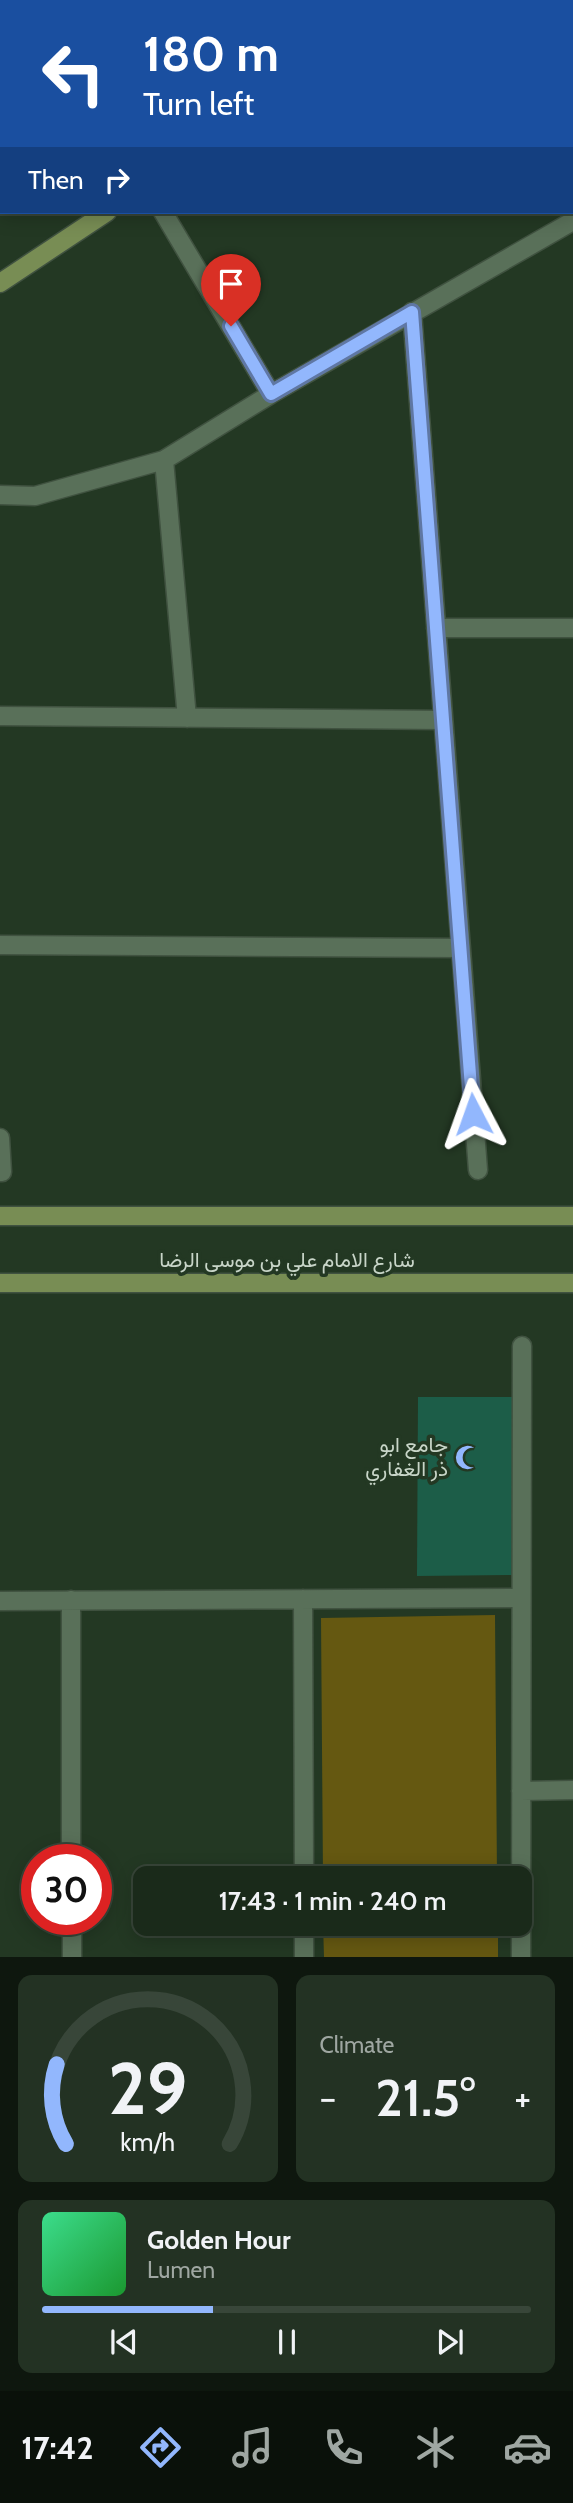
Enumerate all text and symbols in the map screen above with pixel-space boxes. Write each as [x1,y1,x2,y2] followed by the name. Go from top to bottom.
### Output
[143,24,279,83] text: 180 m
[28,28,119,119] icon: left
[143,84,254,123] text: Turn left
[98,161,136,199] icon: right
[28,164,84,196] text: Then
[201,254,261,326] pin
[212,265,250,303] icon: arrive
[436,1077,510,1151] position arrow
[159,1247,415,1277] street label: شارع الامام علي بن موسى الرضا
[365,1432,448,1486] place label: جامع ابو ذر الغفاري
[454,1443,482,1471] mosque icon: جامع ابو ذر الغفاري
[21,1844,112,1935] speed limit sign: 30
[219,1885,446,1917] text: 17:43 · 1 min · 240 m
[320,2031,394,2059] text: Climate
[108,2045,187,2133] text: 29
[375,2066,475,2129] text: 21.5°
[320,2074,336,2121] text: −
[514,2074,531,2121] text: +
[120,2127,175,2157] text: km/h
[147,2224,290,2256] text: Golden Hour
[147,2256,215,2284] text: Lumen
[105,2323,143,2361] icon: previous
[268,2323,306,2361] icon: pause
[431,2323,469,2361] icon: next
[136,2423,185,2472] icon: directions
[228,2423,277,2472] icon: music
[319,2423,368,2472] icon: phone
[411,2423,460,2472] icon: climate
[503,2423,552,2472] icon: car
[21,2428,93,2467] text: 17:42

